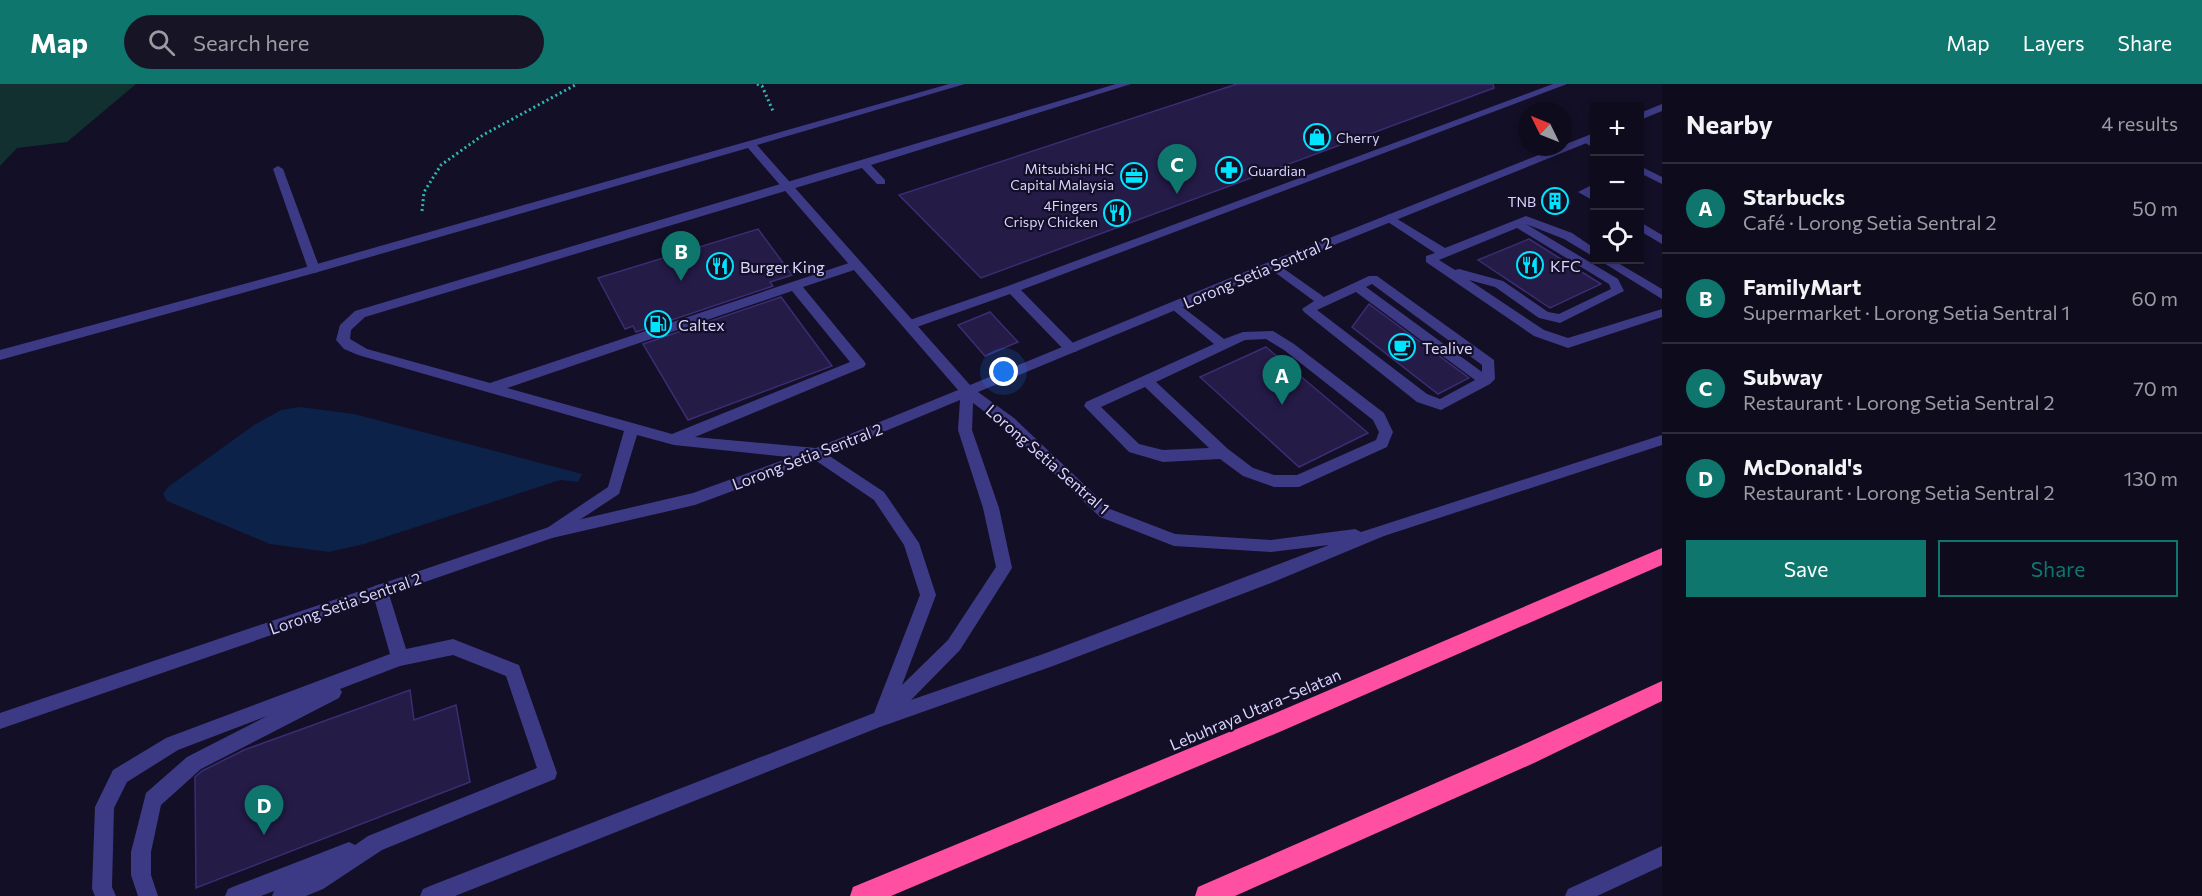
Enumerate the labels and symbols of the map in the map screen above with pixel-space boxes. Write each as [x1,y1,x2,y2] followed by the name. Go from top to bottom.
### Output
[1518,102,1572,156] north arrow
[1302,122,1332,152] shop icon: Cherry
[1336,129,1379,146] place label: Cherry
[1158,144,1196,194] pin: C
[1214,155,1244,185] pharmacy icon: Guardian
[1010,160,1114,193] place label: Mitsubishi HC Capital Malaysia
[1119,161,1149,191] office icon: Mitsubishi HC Capital Malaysia
[1248,162,1306,179] place label: Guardian
[1540,186,1570,216] building icon: TNB
[1507,193,1536,210] place label: TNB
[1004,197,1098,230] place label: 4Fingers Crispy Chicken
[1102,198,1132,228] restaurant icon: 4Fingers Crispy Chicken
[662,232,700,281] pin: B
[1180,232,1334,312] street label: Lorong Setia Sentral 2
[1515,250,1545,280] restaurant icon: KFC
[705,251,735,281] restaurant icon: Burger King
[1550,256,1581,275] place label: KFC
[740,257,825,276] place label: Burger King
[643,309,673,339] fuel station icon: Caltex
[678,315,725,334] place label: Caltex
[1387,332,1417,362] cafe icon: Tealive
[1422,338,1472,357] place label: Tealive
[1262,356,1302,405] pin: A
[989,357,1018,386] your location
[982,400,1114,518] street label: Lorong Setia Sentral 1
[729,419,885,493] street label: Lorong Setia Sentral 2
[267,568,424,638] street label: Lorong Setia Sentral 2
[1167,664,1343,754] street label: Lebuhraya Utara–Selatan
[244,786,284,835] pin: D

